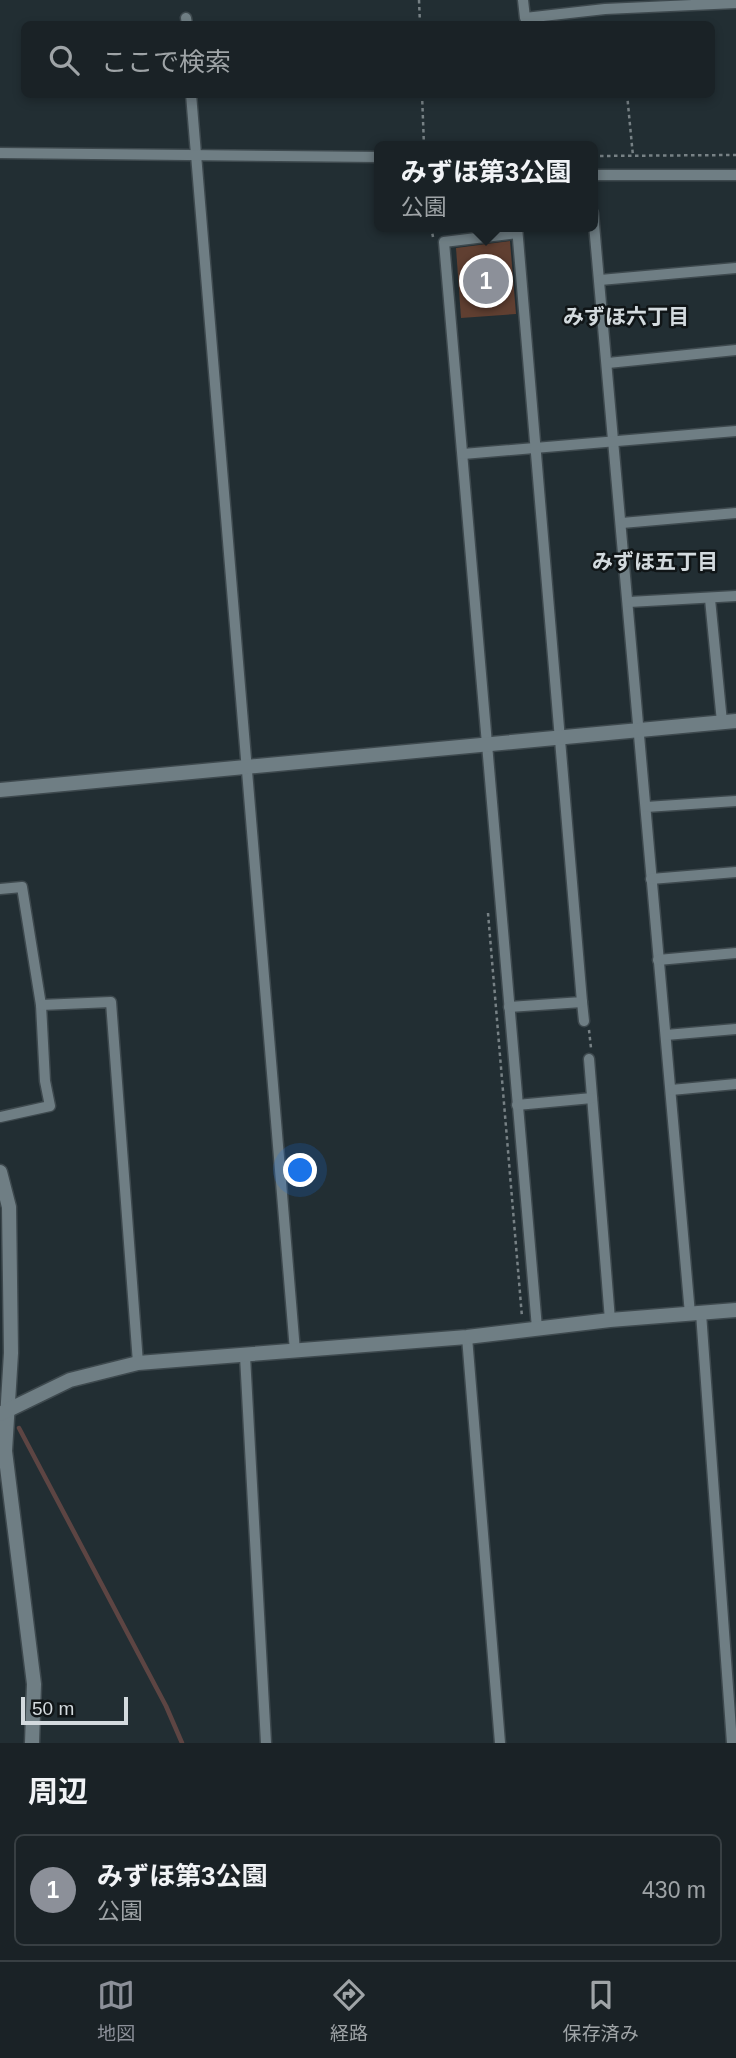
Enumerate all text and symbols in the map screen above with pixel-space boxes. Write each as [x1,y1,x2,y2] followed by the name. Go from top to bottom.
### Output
[21,21,715,98] search box
[45,41,83,79] icon: search
[101,47,231,77] text: ここで検索
[374,141,598,232] popup
[401,157,571,187] text: みずほ第3公園
[401,194,447,220] text: 公園
[463,255,509,307] pin: 1
[563,305,689,328] district label: みずほ六丁目
[592,550,718,573] district label: みずほ五丁目
[283,1153,317,1187] your location
[21,1694,128,1726] scale bar
[32,1698,74,1719] text: 50 m
[28,1775,88,1808] text: 周辺
[97,1861,267,1891] text: みずほ第3公園
[47,1877,59,1903] text: 1
[642,1877,706,1903] text: 430 m
[97,1898,143,1924] text: 公園
[97,1976,135,2045] tab: 地図
[330,1976,368,2045] tab: 経路
[563,1976,639,2045] tab: 保存済み

